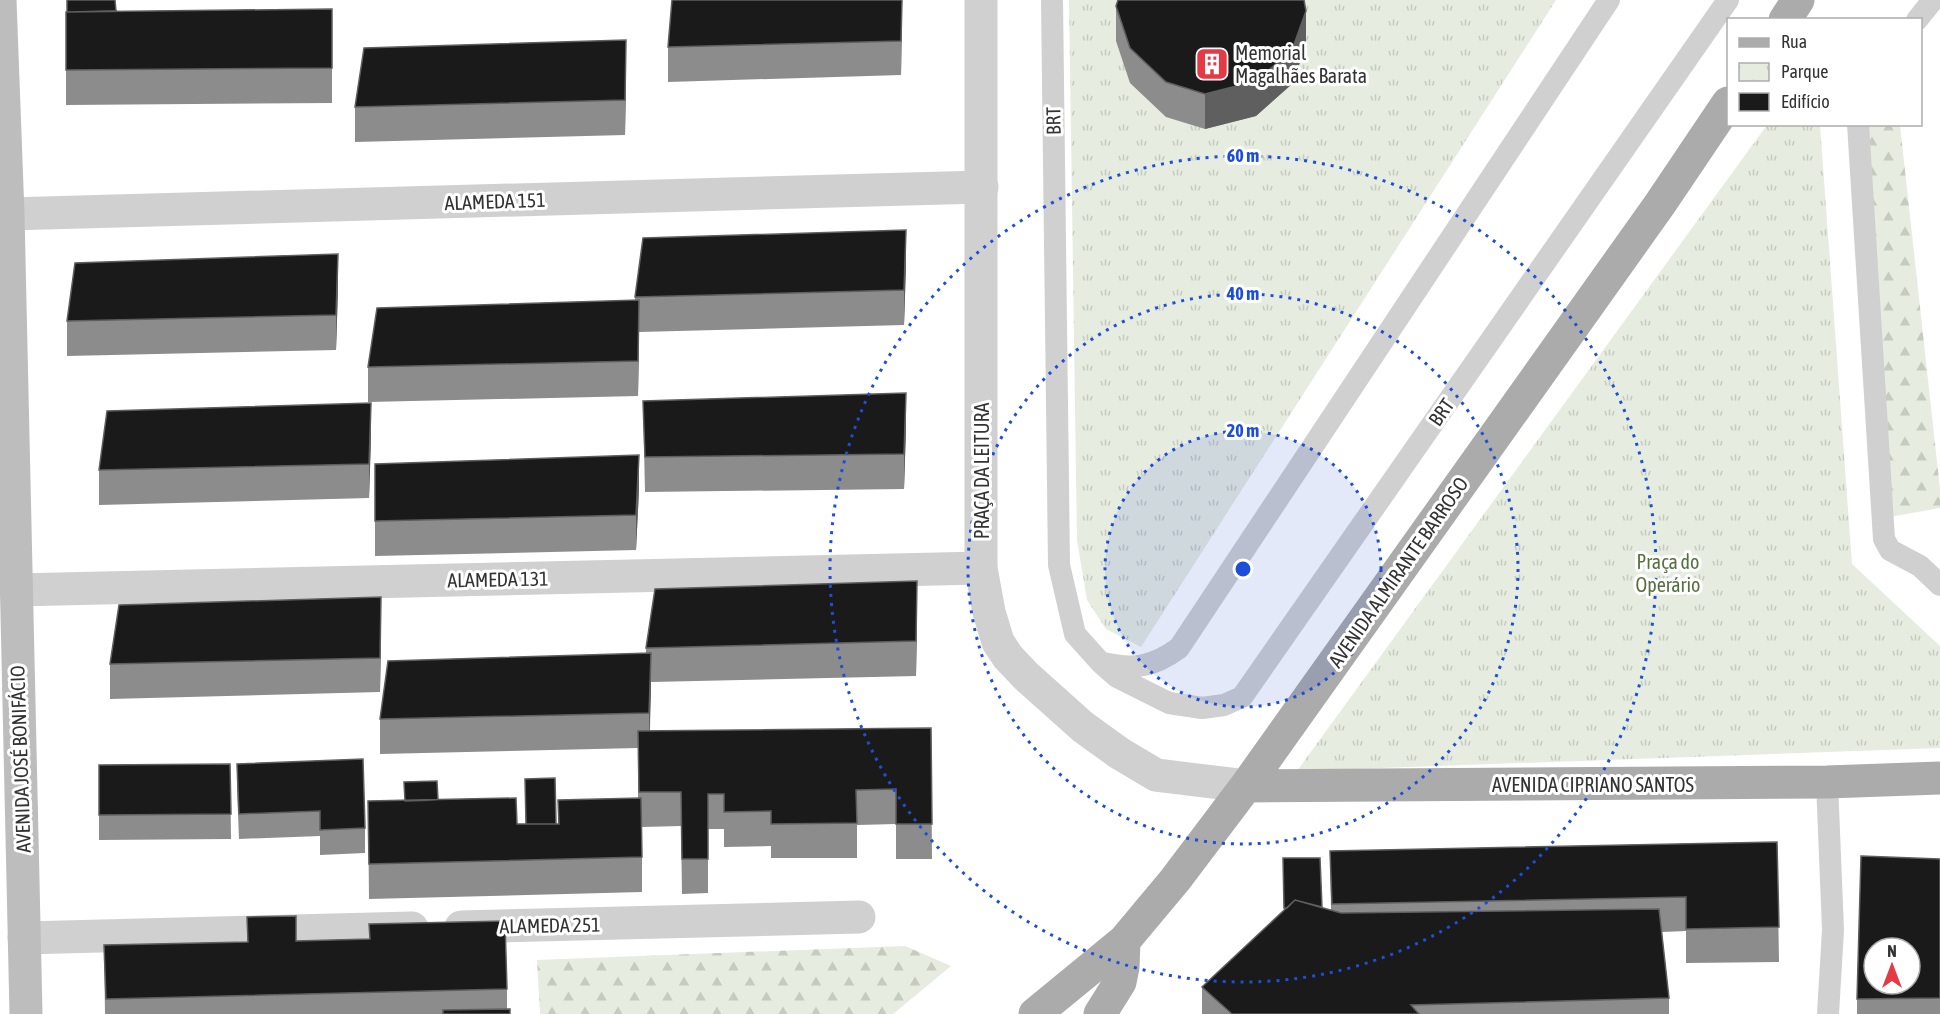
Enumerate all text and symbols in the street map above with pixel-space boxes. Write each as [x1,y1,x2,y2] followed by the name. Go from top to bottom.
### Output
[1727,18,1922,126] legend
[1781,31,1807,52] text: Rua
[1235,41,1367,87] place label: Memorial Magalhães Barata
[1194,46,1230,82] building icon: Memorial Magalhães Barata
[1781,61,1829,82] text: Parque
[1781,91,1830,112] text: Edifício
[1041,106,1065,135] street label: BRT
[1227,145,1259,166] text: 60 m
[444,188,546,214] street label: ALAMEDA 151
[1226,283,1259,304] text: 40 m
[1423,394,1459,430] street label: BRT
[970,402,993,539] street label: PRAÇA DA LEITURA
[1227,420,1259,441] text: 20 m
[1324,472,1472,672] street label: AVENIDA ALMIRANTE BARROSO
[1636,550,1700,596] park label: Praça do Operário
[1233,559,1253,579] centre of rings
[447,567,549,591] street label: ALAMEDA 131
[5,665,35,853] street label: AVENIDA JOSÉ BONIFÁCIO
[1492,773,1694,796] street label: AVENIDA CIPRIANO SANTOS
[499,913,601,937] street label: ALAMEDA 251
[1862,936,1922,996] north arrow
[1887,942,1897,960] text: N

